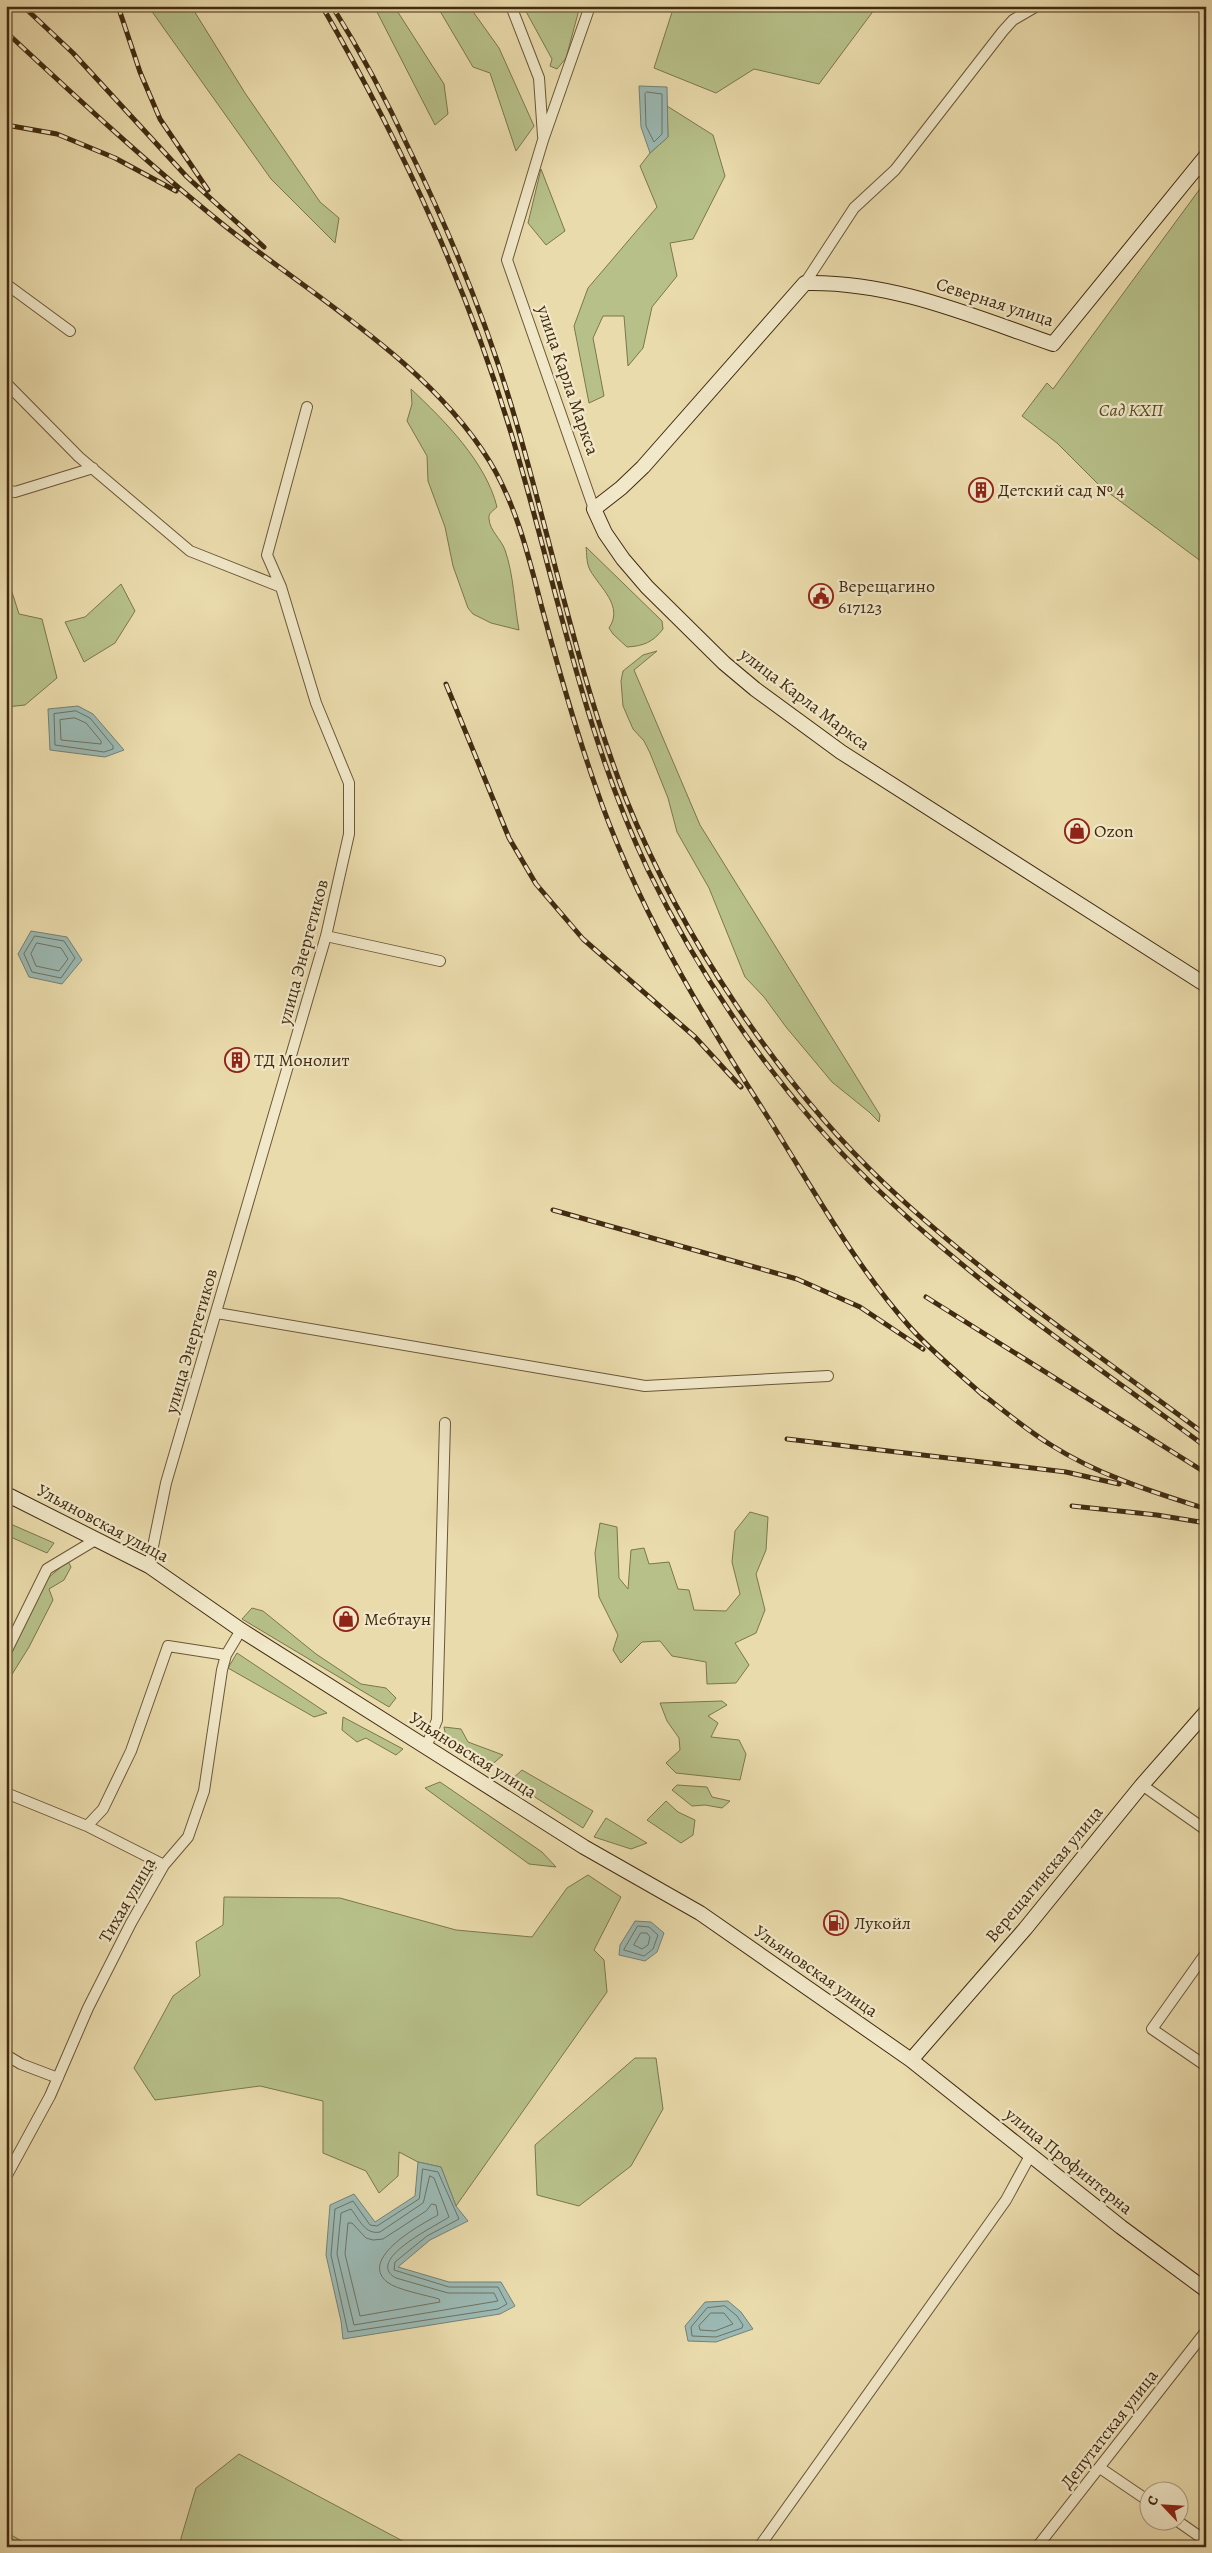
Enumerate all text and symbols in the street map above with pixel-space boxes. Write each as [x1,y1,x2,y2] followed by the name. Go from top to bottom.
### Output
[933,272,1058,333] street label: Северная улица
[531,301,605,459] street label: улица Карла Маркса
[1099,398,1164,422] park label: Сад КХП
[968,477,994,503] building icon: Детский сад № 4
[998,478,1125,502] place label: Детский сад № 4
[838,574,935,619] place label: Верещагино 617123
[808,583,834,609] public building icon: Верещагино 617123
[734,642,876,756] street label: улица Карла Маркса
[1064,818,1090,844] shop icon: Ozon
[1094,819,1134,843] place label: Ozon
[272,877,334,1028] street label: улица Энергетиков
[224,1047,250,1073] building icon: ТД Монолит
[254,1048,350,1072] place label: ТД Монолит
[159,1266,223,1417] street label: улица Энергетиков
[33,1478,174,1568] street label: Ульяновская улица
[333,1606,359,1632] shop icon: Мебтаун
[364,1607,431,1631] place label: Мебтаун
[405,1706,542,1804] street label: Ульяновская улица
[980,1800,1109,1947] street label: Верещагинская улица
[93,1852,161,1947] street label: Тихая улица
[823,1910,849,1936] fuel station icon: Лукойл
[854,1911,911,1935] place label: Лукойл
[749,1919,883,2023] street label: Ульяновская улица
[1000,2102,1138,2220] street label: улица Профинтерна
[1055,2364,1164,2494] street label: Депутатская улица
[1140,2480,1190,2530] north arrow
[1142,2492,1163,2509] text: С

